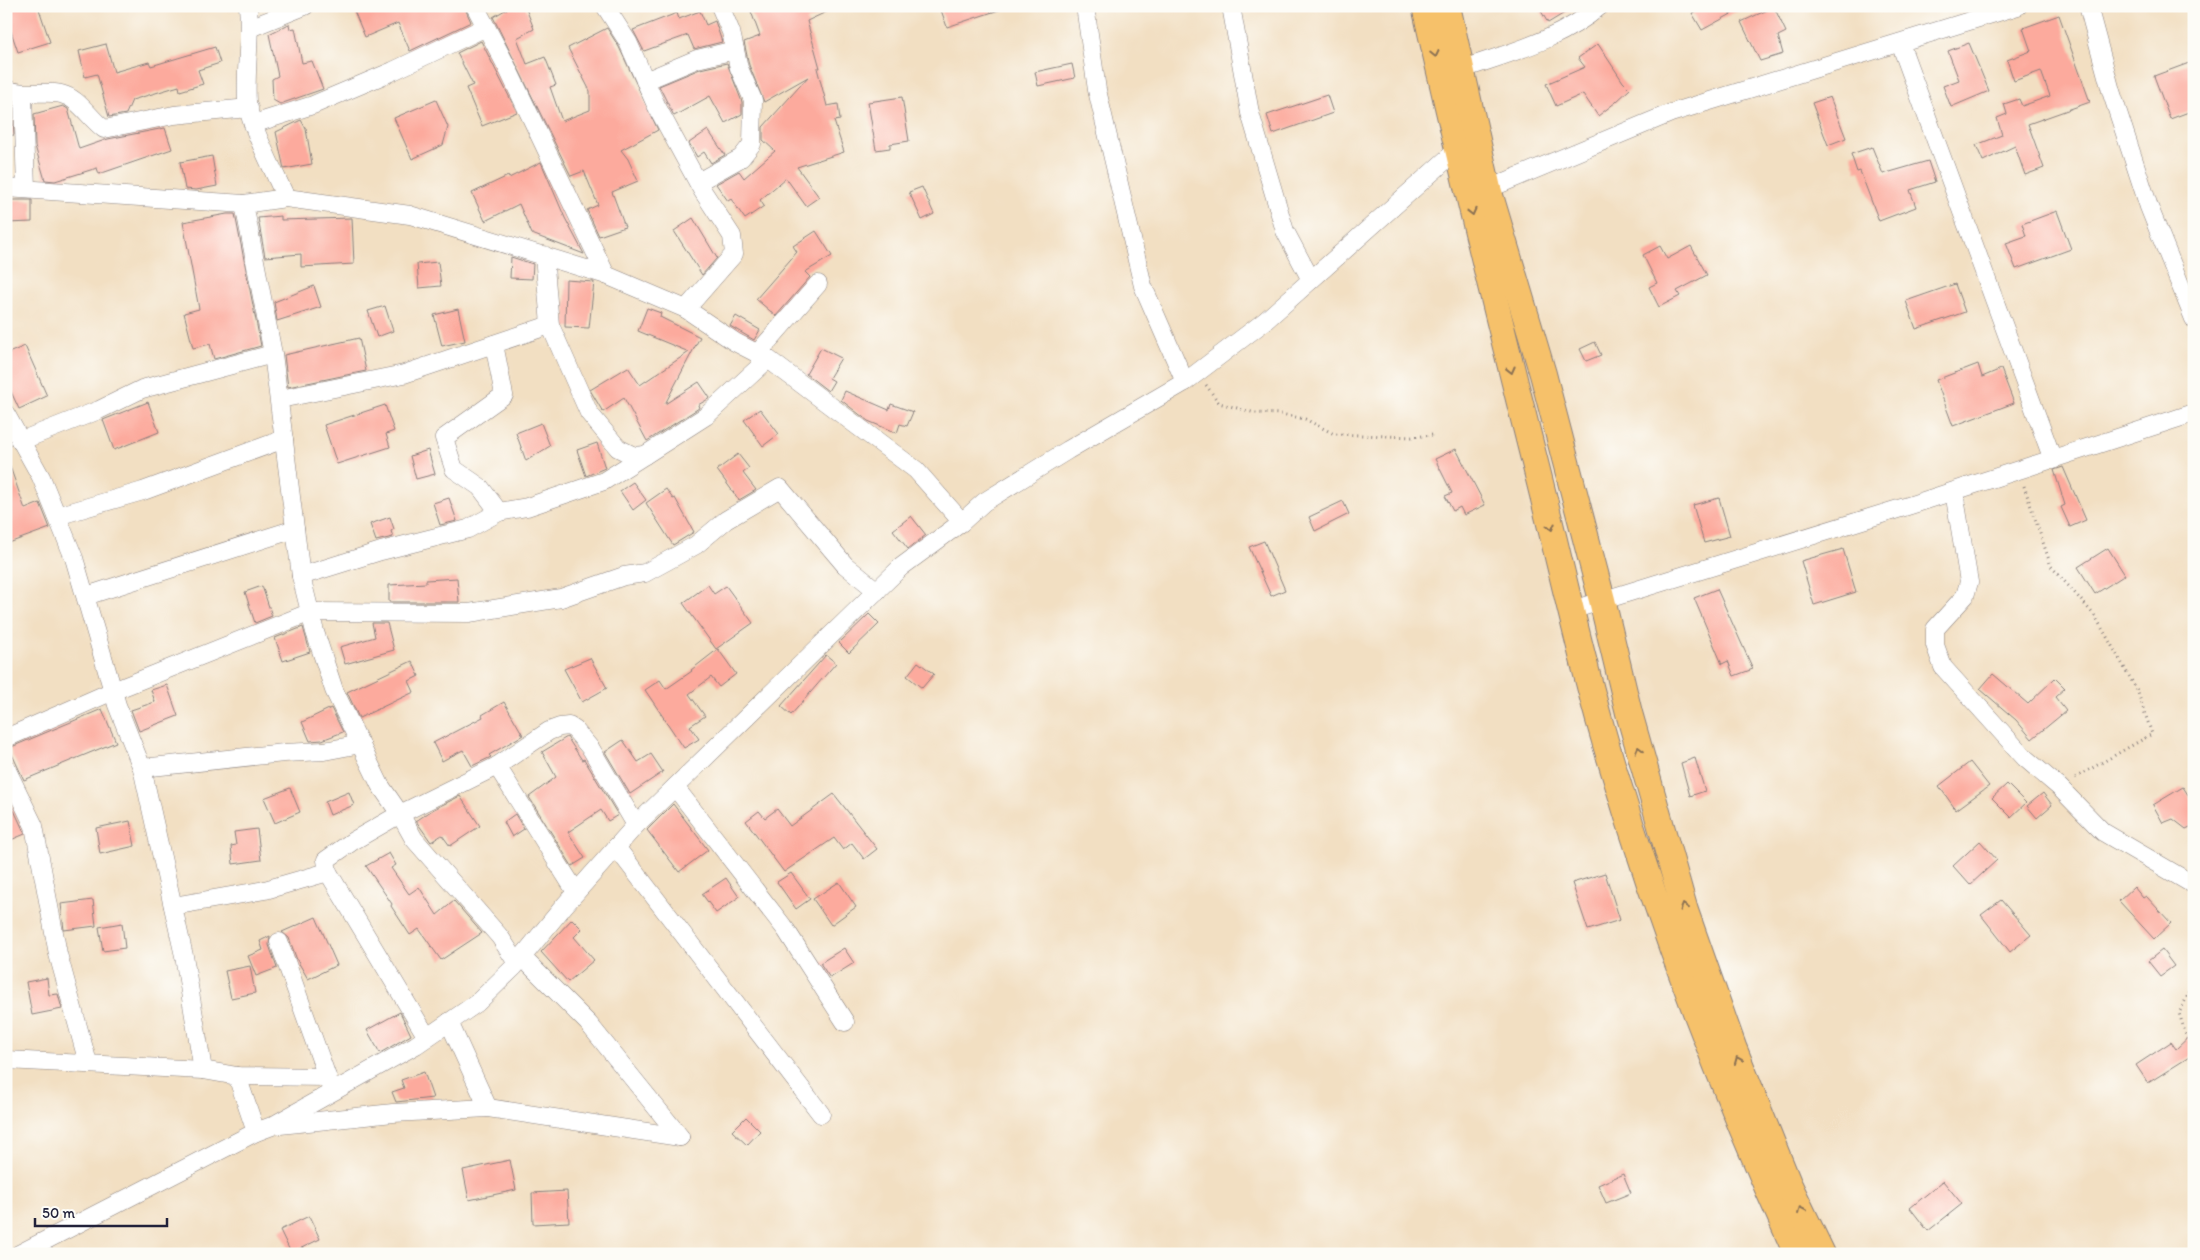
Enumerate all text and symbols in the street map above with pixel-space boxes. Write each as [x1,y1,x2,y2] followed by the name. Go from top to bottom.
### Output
[1429,49,1440,58] one-way arrow
[1466,208,1477,217] one-way arrow
[1506,365,1516,373] one-way arrow
[1545,523,1556,532] one-way arrow
[1635,747,1645,755] one-way arrow
[1680,903,1690,911] one-way arrow
[1734,1056,1745,1065] one-way arrow
[35,1195,168,1227] scale bar
[42,1204,75,1222] text: 50 m
[1797,1206,1807,1215] one-way arrow

